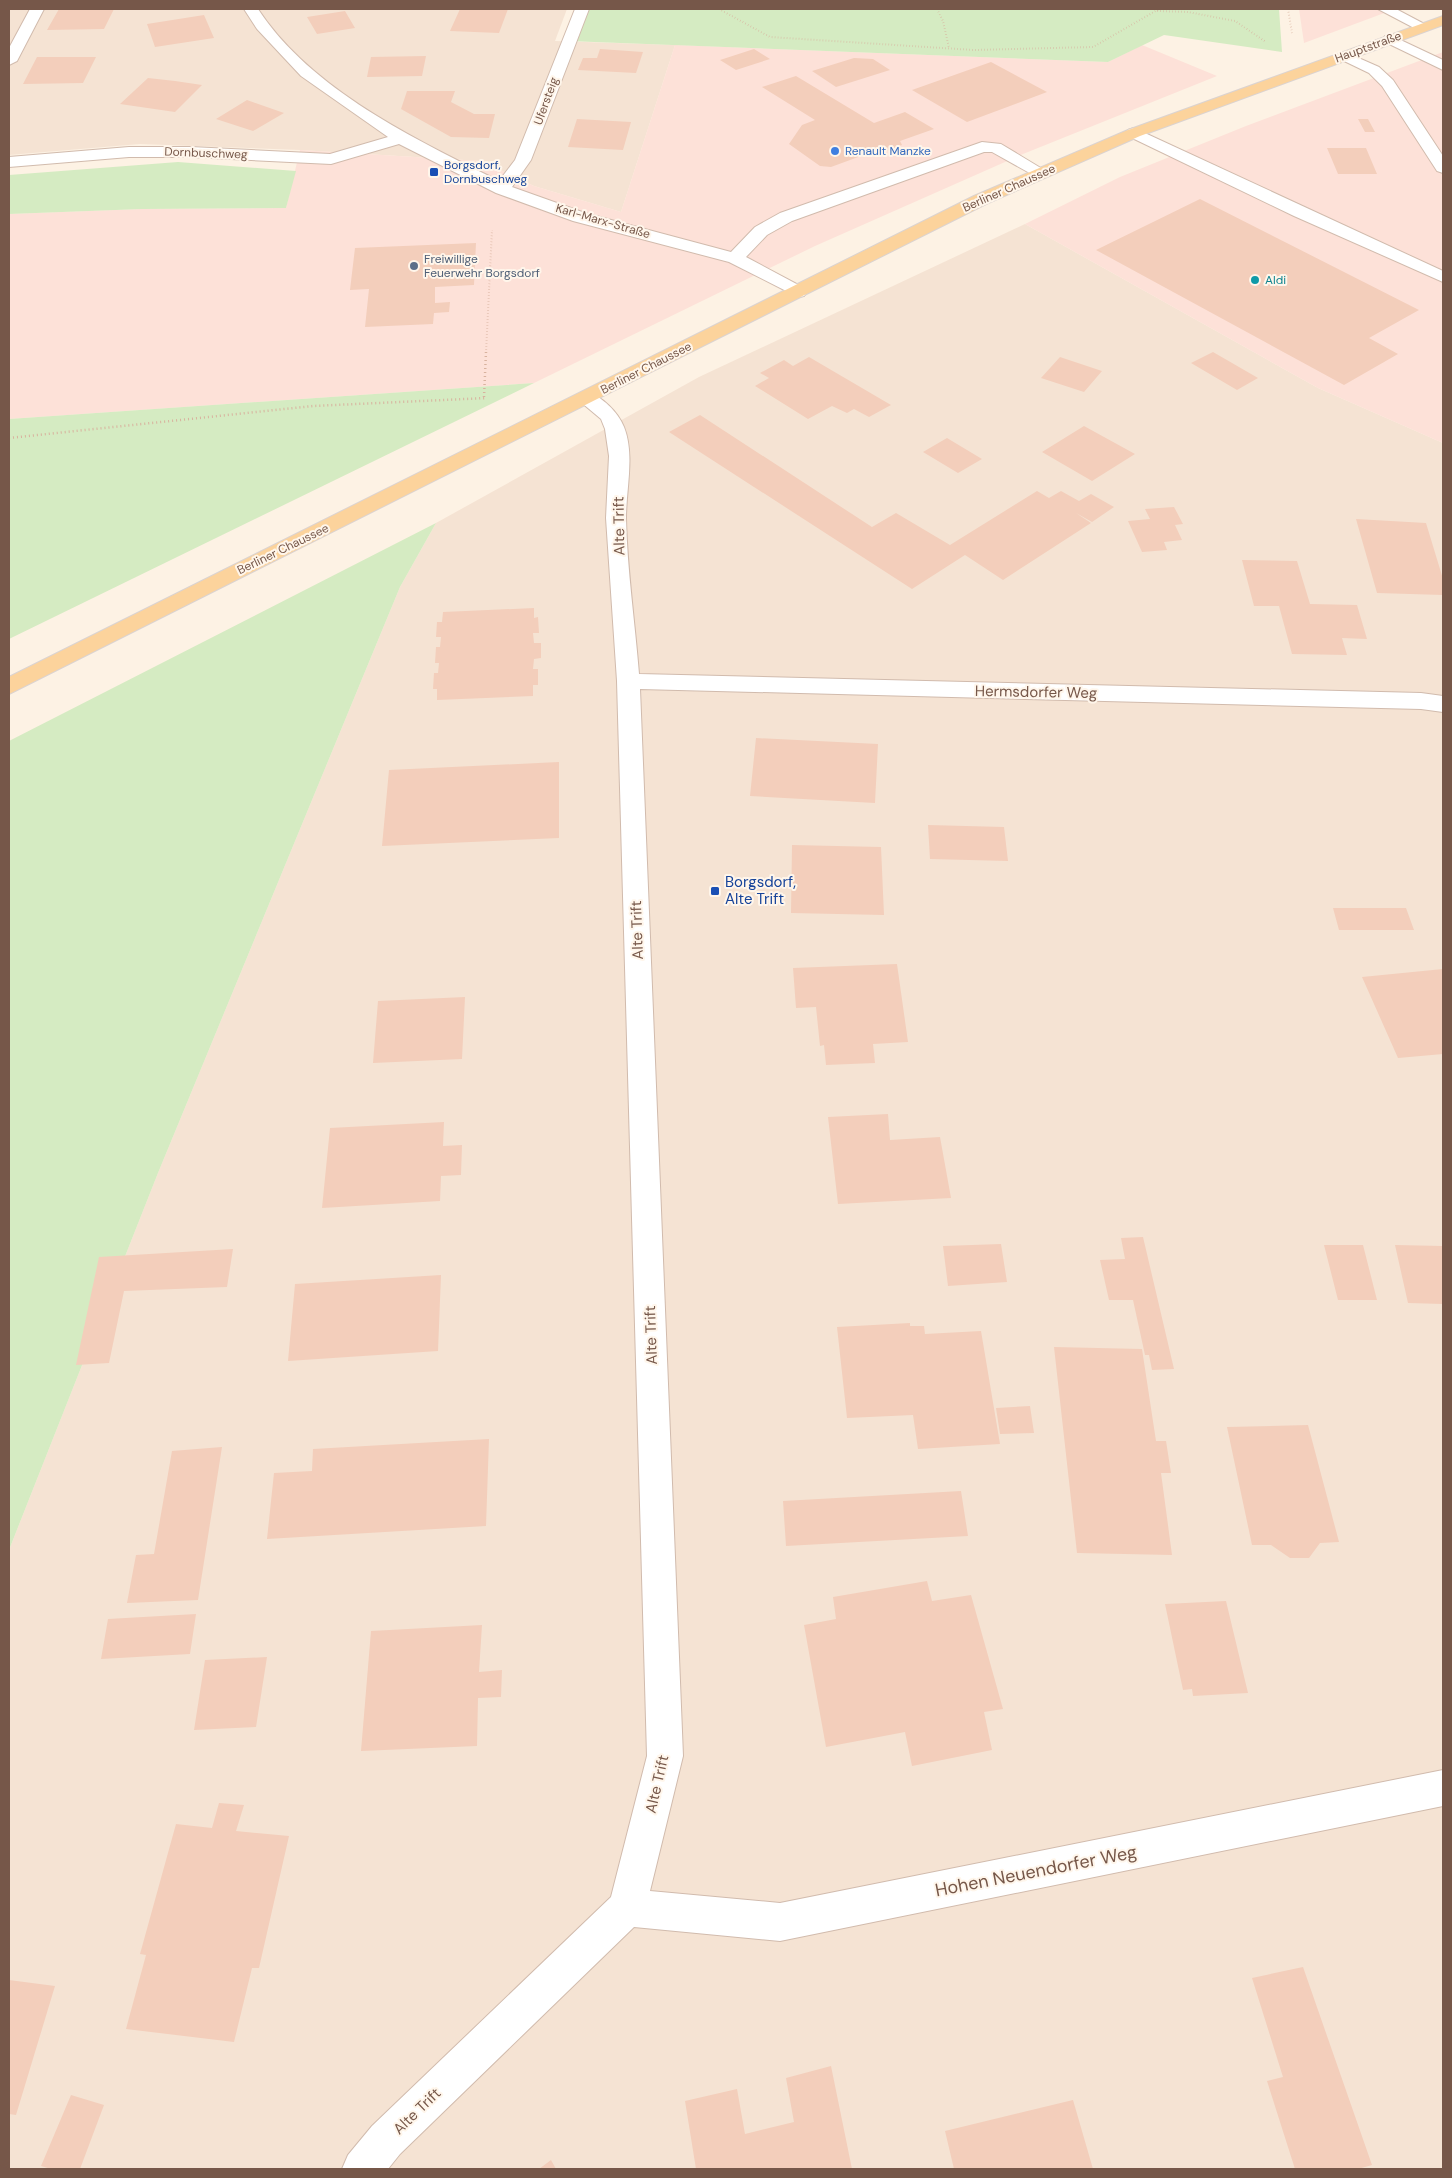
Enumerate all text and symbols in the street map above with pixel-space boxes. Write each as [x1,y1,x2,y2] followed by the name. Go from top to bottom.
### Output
[1333,28,1404,66] street label: Hauptstraße
[530,75,562,127] street label: Ufersteig
[845,143,931,159] place label: Renault Manzke
[164,144,248,162] street label: Dornbuschweg
[829,145,841,157] marker: Renault Manzke
[444,157,528,187] place label: Borgsdorf, Dornbuschweg
[960,160,1058,216] street label: Berliner Chaussee
[428,166,440,178] marker: Borgsdorf, Dornbuschweg
[554,200,652,242] street label: Karl-Marx-Straße
[424,251,540,281] place label: Freiwillige Feuerwehr Borgsdorf
[408,260,420,272] marker: Freiwillige Feuerwehr Borgsdorf
[1265,272,1286,288] place label: Aldi
[1249,274,1261,286] marker: Aldi
[598,338,694,398] street label: Berliner Chaussee
[608,496,630,556] street label: Alte Trift
[235,520,332,578] street label: Berliner Chaussee
[975,681,1097,703] street label: Hermsdorfer Weg
[725,872,796,909] place label: Borgsdorf, Alte Trift
[709,885,721,897] marker: Borgsdorf, Alte Trift
[626,900,648,960] street label: Alte Trift
[640,1305,662,1365] street label: Alte Trift
[641,1753,673,1815] street label: Alte Trift
[933,1840,1139,1902] street label: Hohen Neuendorfer Weg
[389,2083,445,2139] street label: Alte Trift

